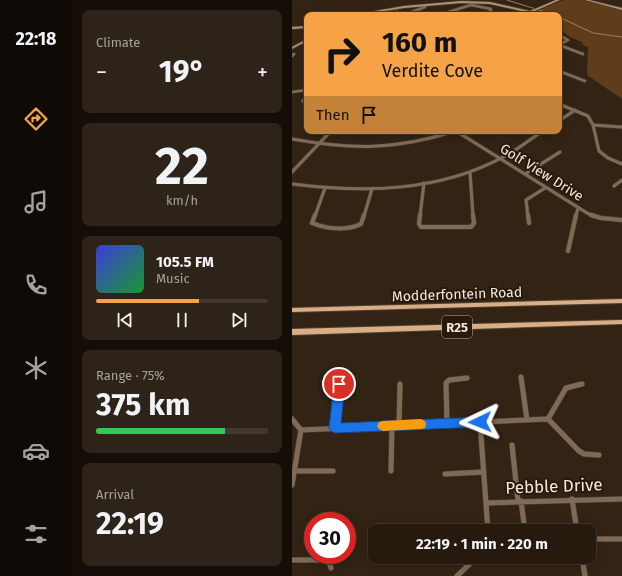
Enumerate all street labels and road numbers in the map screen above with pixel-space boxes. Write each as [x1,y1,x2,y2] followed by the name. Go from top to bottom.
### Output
[497,140,587,205] street label: Golf View Drive
[392,284,522,305] street label: Modderfontein Road
[442,316,472,338] road number: R25
[505,474,603,499] street label: Pebble Drive

